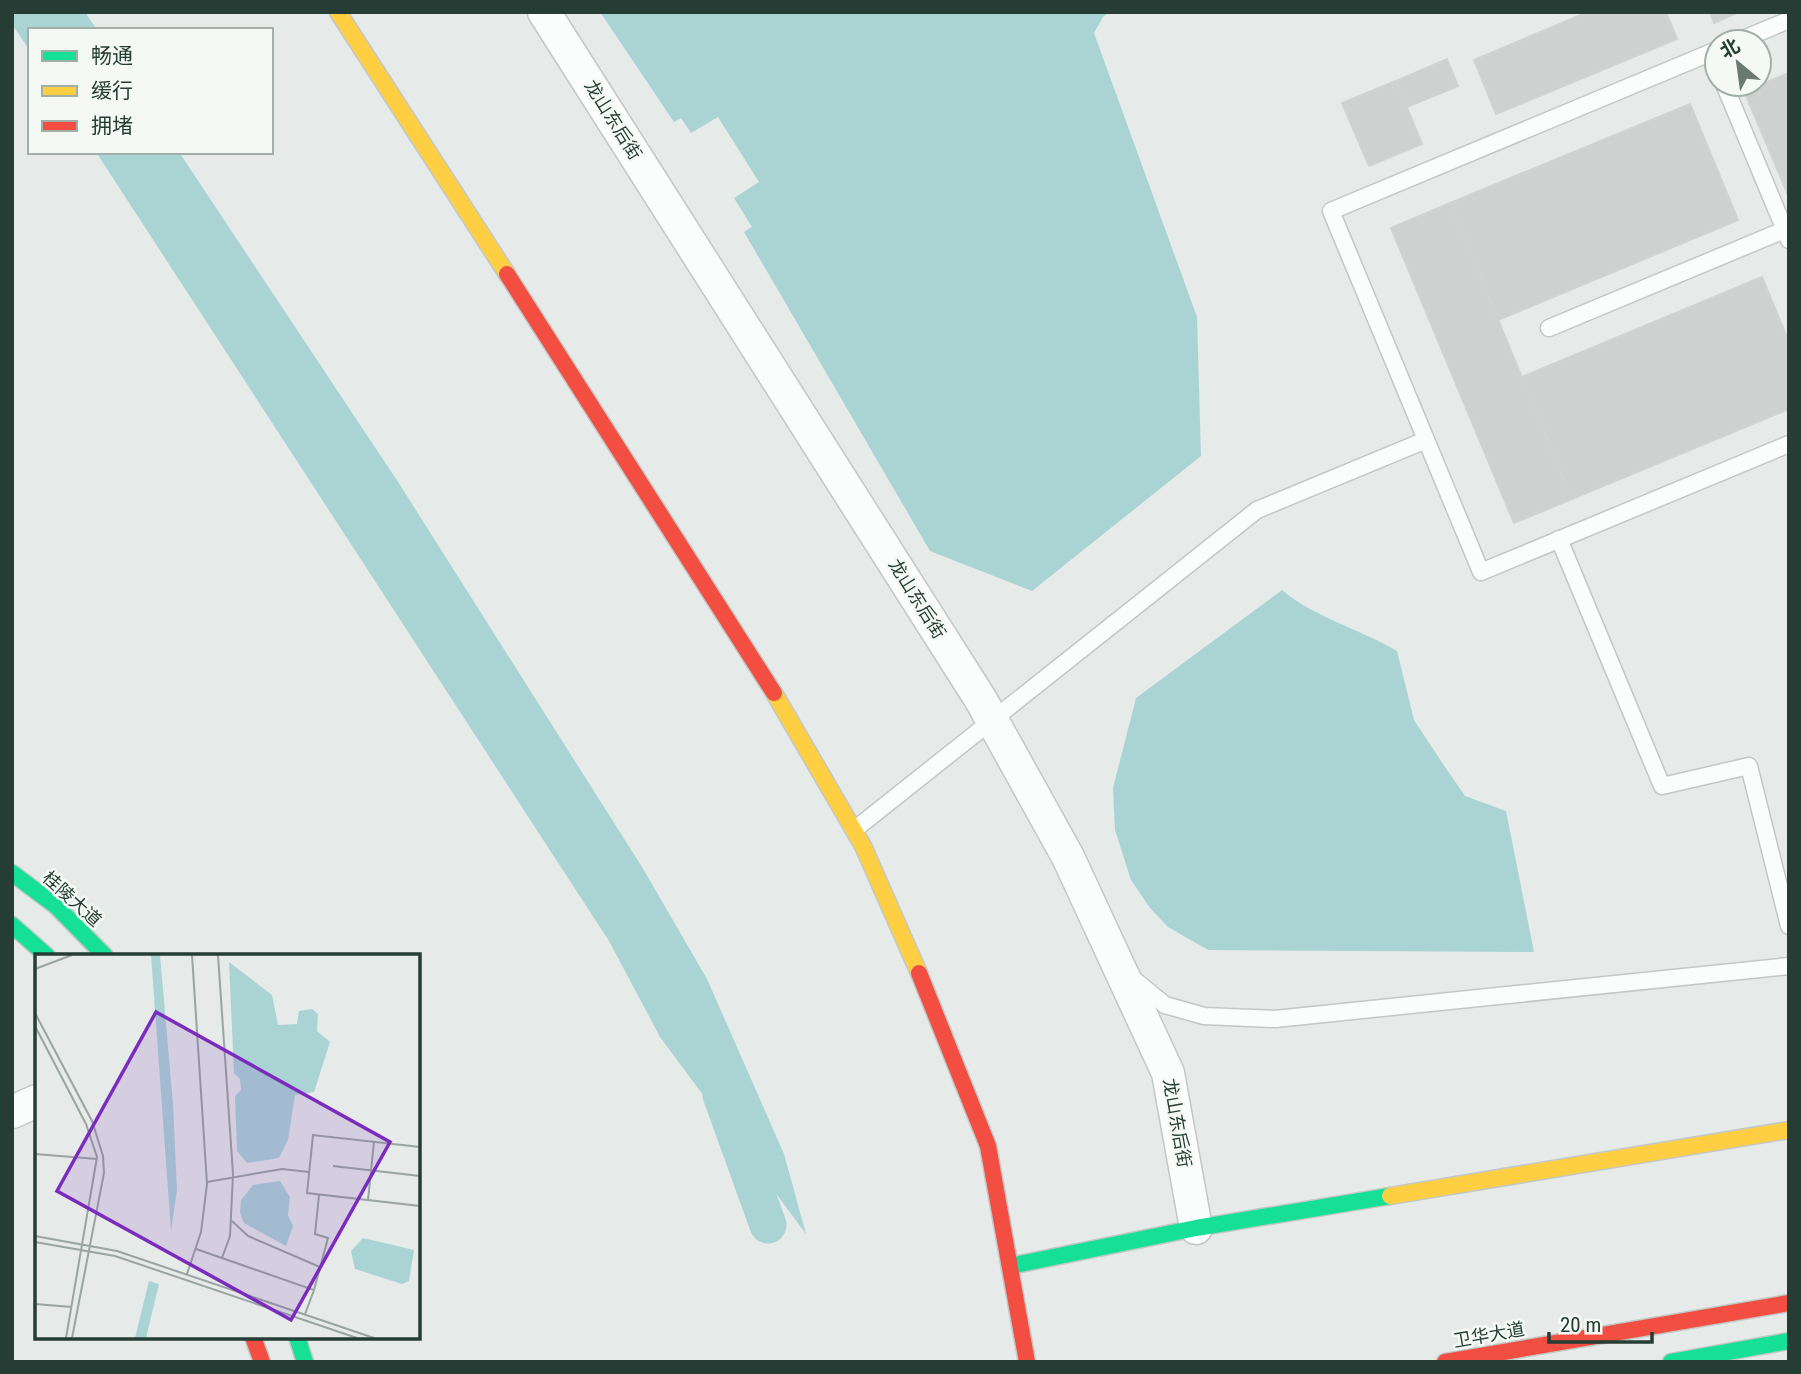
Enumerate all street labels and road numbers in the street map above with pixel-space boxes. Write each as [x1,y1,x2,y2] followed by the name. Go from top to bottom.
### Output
[581,76,646,163] street label: 龙山东后街
[885,555,950,642] street label: 龙山东后街
[39,867,106,931] street label: 桂陵大道
[1159,1077,1196,1169] street label: 龙山东后街
[1452,1318,1526,1351] street label: 卫华大道

